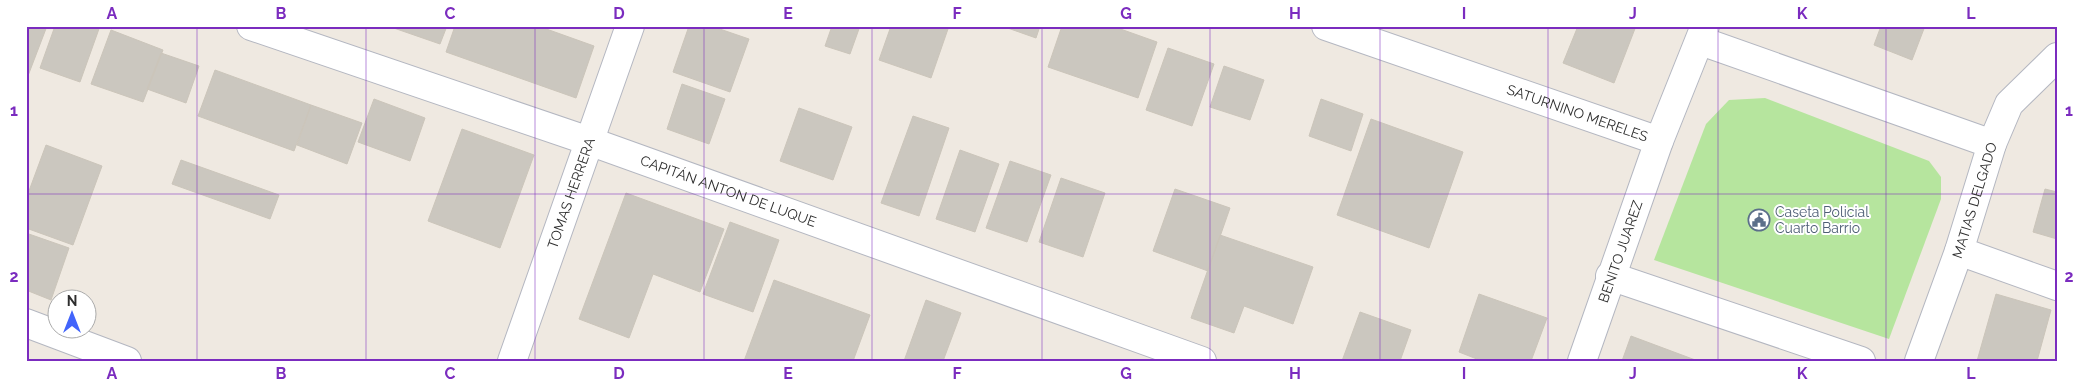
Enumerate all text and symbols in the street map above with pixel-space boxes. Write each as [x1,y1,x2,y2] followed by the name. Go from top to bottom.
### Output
[107,4,118,23] text: A
[276,4,287,23] text: B
[445,4,456,23] text: C
[613,4,625,23] text: D
[783,4,793,23] text: E
[952,4,962,23] text: F
[1120,4,1132,23] text: G
[1289,4,1301,23] text: H
[1462,4,1466,23] text: I
[1629,4,1637,23] text: J
[1797,4,1808,23] text: K
[1966,4,1976,23] text: L
[1505,81,1650,145] street label: SATURNINO MERELES
[10,101,18,120] text: 1
[2065,101,2073,120] text: 1
[544,135,598,251] street label: TOMAS HERRERA
[1949,140,2000,261] street label: MATIAS DELGADO
[638,152,818,230] street label: CAPITÁN ANTON DE LUQUE
[1595,198,1646,305] street label: BENITO JUAREZ
[1775,204,1869,236] place label: Caseta Policial Cuarto Barrio
[1747,208,1771,232] public building icon: Caseta Policial Cuarto Barrio
[9,267,19,286] text: 2
[2064,267,2074,286] text: 2
[48,290,98,340] north arrow
[67,293,77,309] text: N
[107,364,118,383] text: A
[276,364,287,383] text: B
[445,364,456,383] text: C
[613,364,625,383] text: D
[783,364,793,383] text: E
[952,364,962,383] text: F
[1120,364,1132,383] text: G
[1289,364,1301,383] text: H
[1462,364,1466,383] text: I
[1629,364,1637,383] text: J
[1797,364,1808,383] text: K
[1966,364,1976,383] text: L

